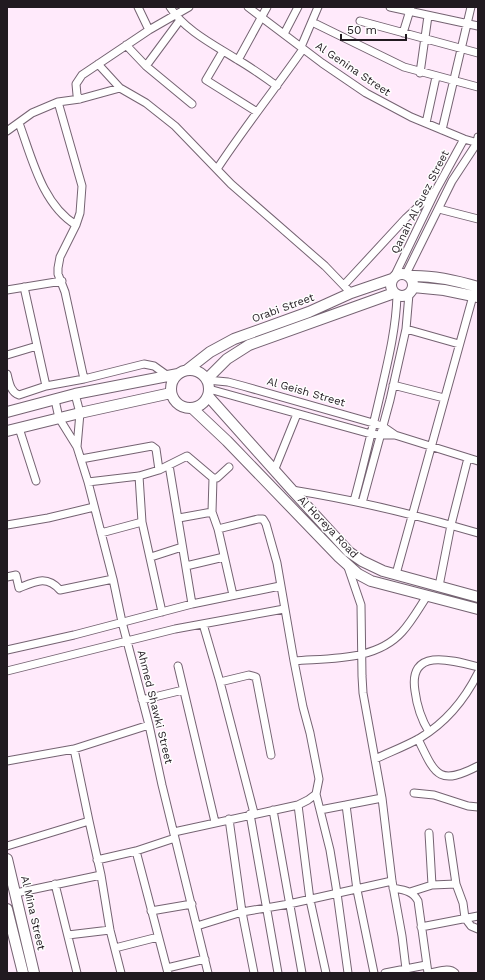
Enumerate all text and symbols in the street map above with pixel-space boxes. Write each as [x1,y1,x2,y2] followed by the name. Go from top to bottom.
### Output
[341,16,406,42] scale bar
[347,23,377,37] text: 50 m
[313,39,393,99] street label: Al Genina Street
[388,148,452,256] street label: Qanah Al Suez Street
[250,291,316,325] street label: Orabi Street
[265,375,347,409] street label: Al Geish Street
[295,493,361,561] street label: Al Horeya Road
[135,649,176,766] street label: Ahmed Shawki Street
[18,875,48,952] street label: Al Mina Street

